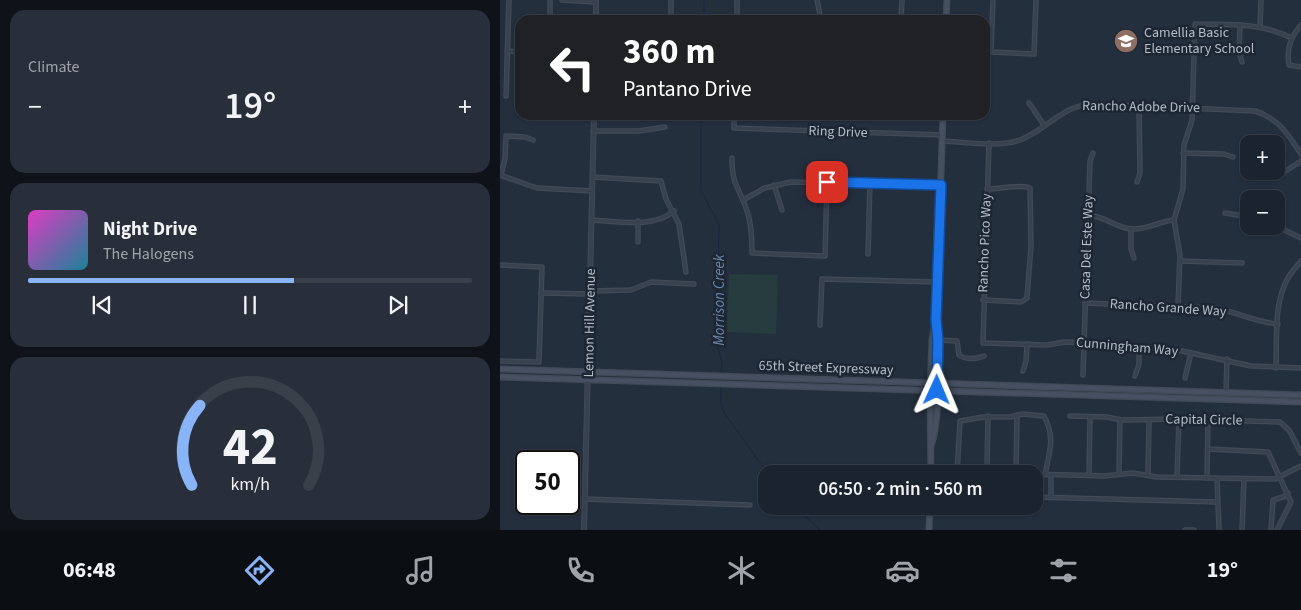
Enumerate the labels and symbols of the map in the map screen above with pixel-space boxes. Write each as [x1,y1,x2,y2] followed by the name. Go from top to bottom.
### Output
[1144,23,1255,59] place label: Camellia Basic Elementary School
[1113,28,1139,54] school or university icon: Camellia Basic Elementary School
[1082,96,1200,118] street label: Rancho Adobe Drive
[808,121,868,143] street label: Ring Drive
[806,161,848,203] pin
[973,193,997,293] street label: Rancho Pico Way
[1075,194,1099,299] street label: Casa Del Este Way
[709,253,730,346] water label: Morrison Creek
[579,268,601,378] street label: Lemon Hill Avenue
[1109,294,1227,322] street label: Rancho Grande Way
[1075,333,1179,361] street label: Cunningham Way
[758,356,894,380] street label: 65th Street Expressway
[910,363,962,415] position arrow
[1165,409,1243,431] street label: Capital Circle
[515,450,580,515] speed limit sign: 50

